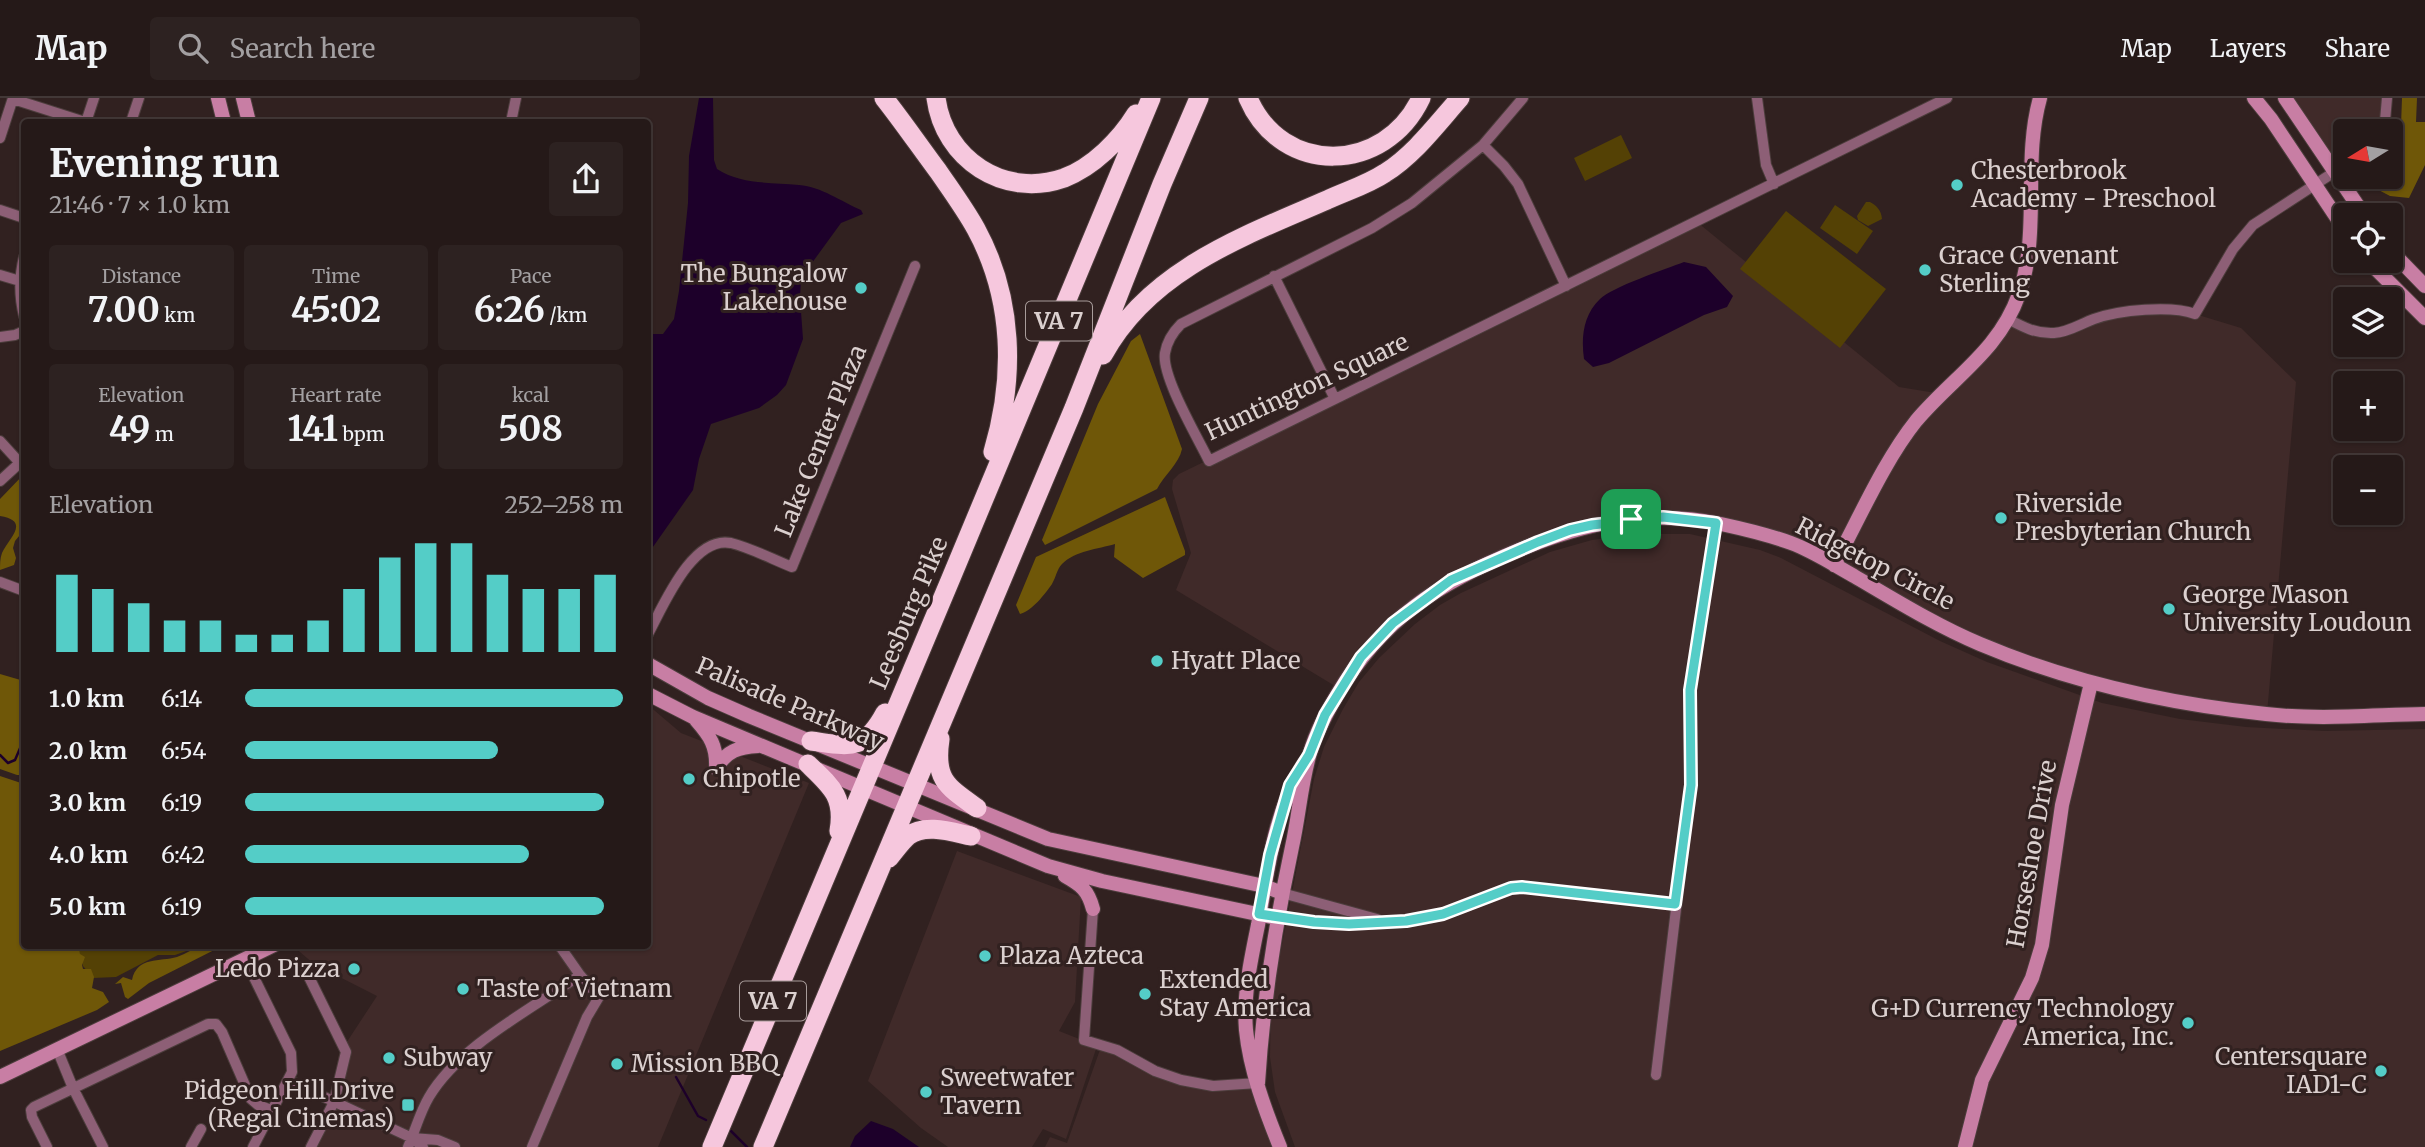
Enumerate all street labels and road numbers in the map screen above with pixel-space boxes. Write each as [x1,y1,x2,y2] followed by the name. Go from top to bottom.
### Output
[1026,302,1092,341] road number: VA 7
[1200,326,1413,447] street label: Huntington Square
[768,340,873,541] street label: Lake Center Plaza
[1791,510,1960,617] street label: Ridgetop Circle
[863,532,955,694] street label: Leesburg Pike
[691,650,889,757] street label: Palisade Parkway
[2000,758,2063,950] street label: Horseshoe Drive
[740,982,806,1020] road number: VA 7

